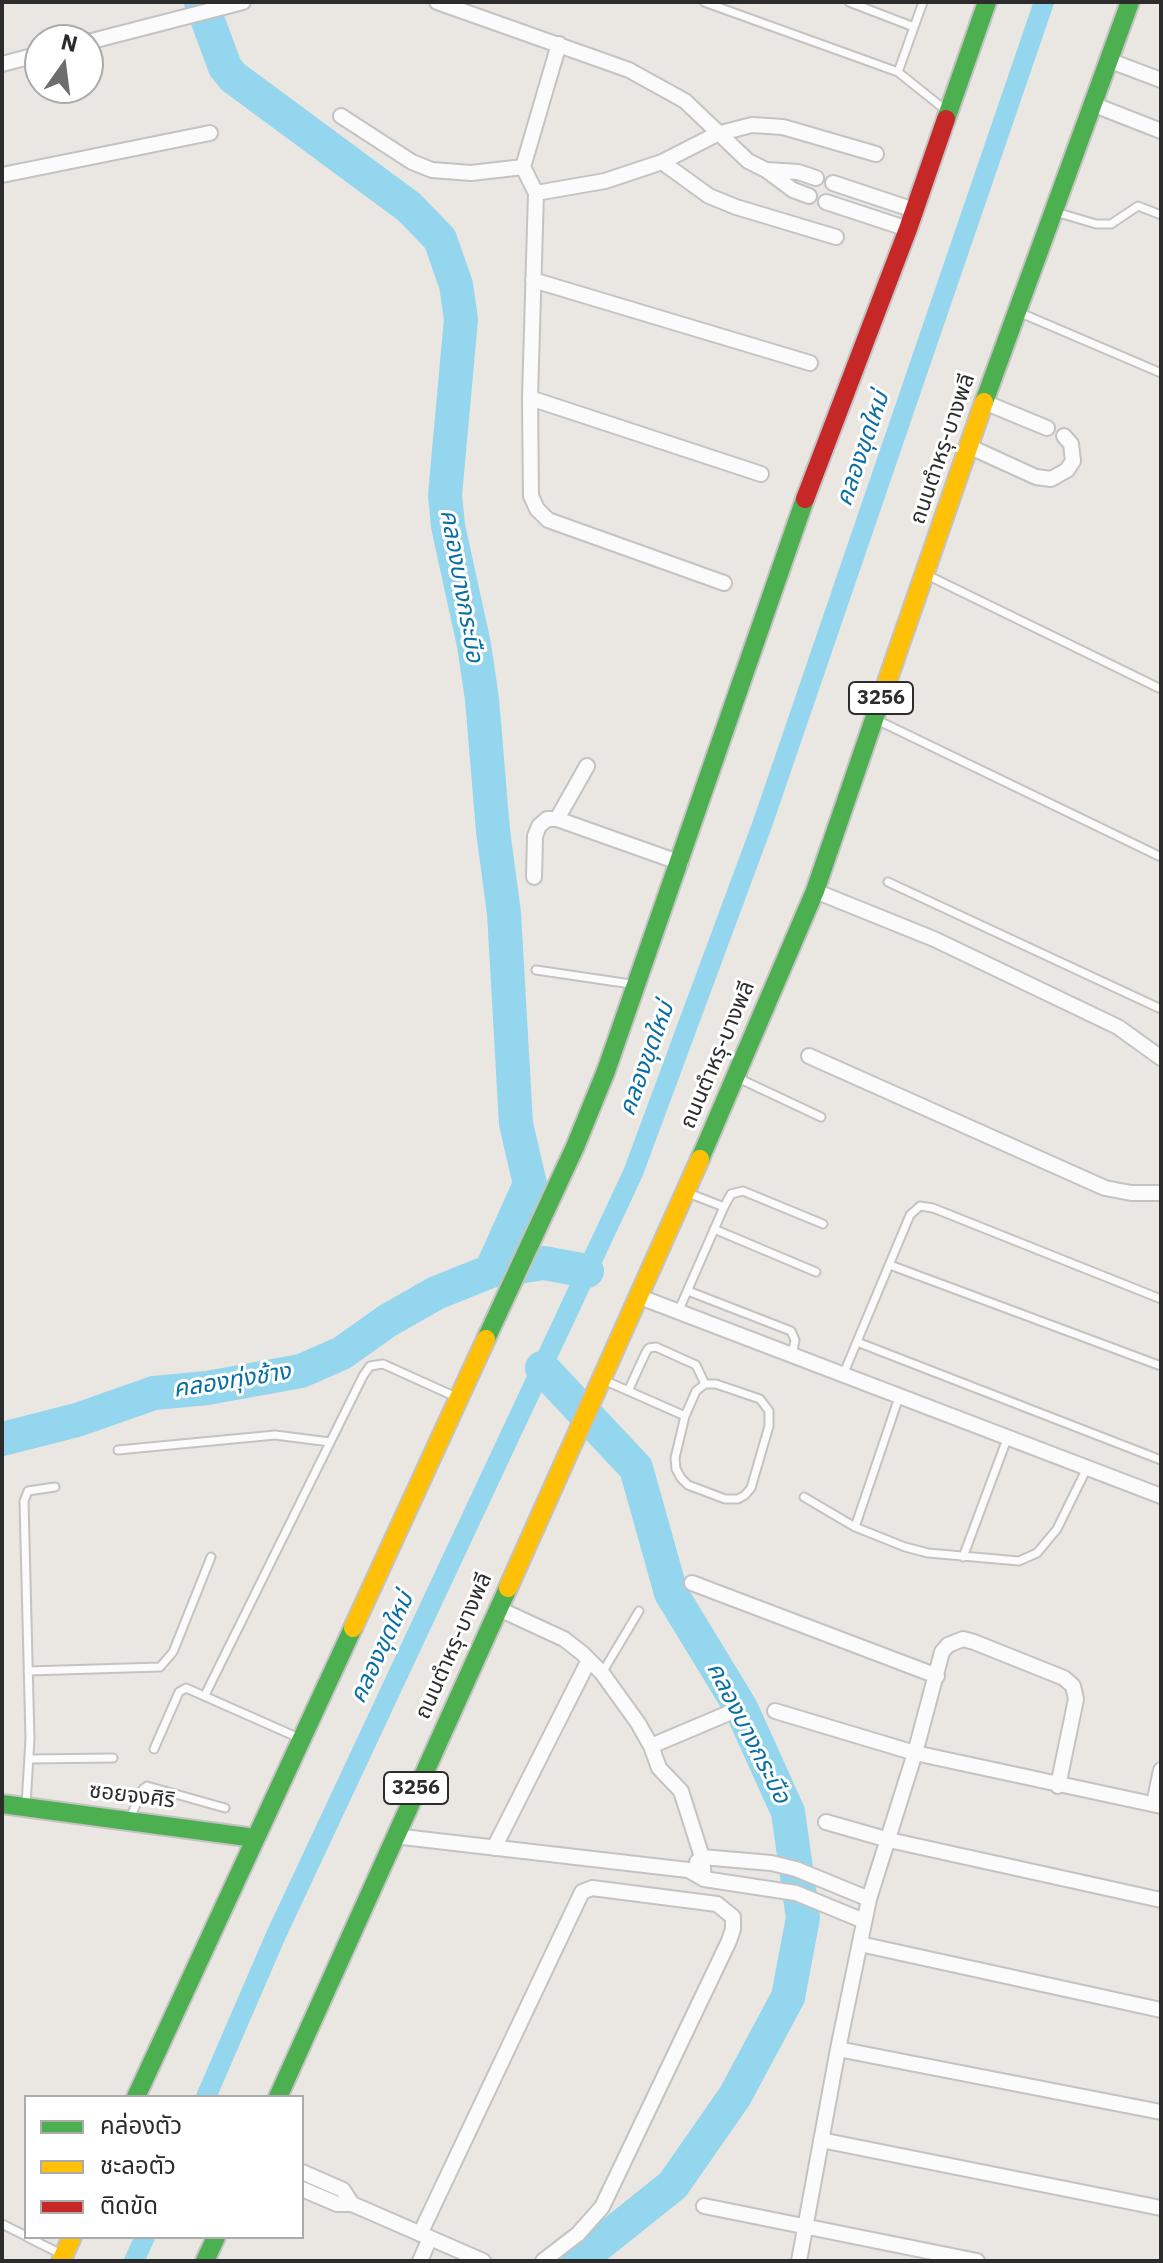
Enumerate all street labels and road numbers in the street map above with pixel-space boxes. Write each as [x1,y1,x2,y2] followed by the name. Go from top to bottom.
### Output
[905,370,981,528] street label: ถนนตำหรุ-บางพลี
[849,682,913,714] road number: 3256
[675,977,761,1133] street label: ถนนตำหรุ-บางพลี
[410,1569,498,1723] street label: ถนนตำหรุ-บางพลี
[384,1772,448,1804] road number: 3256
[88,1778,176,1814] street label: ซอยจงศิริ

